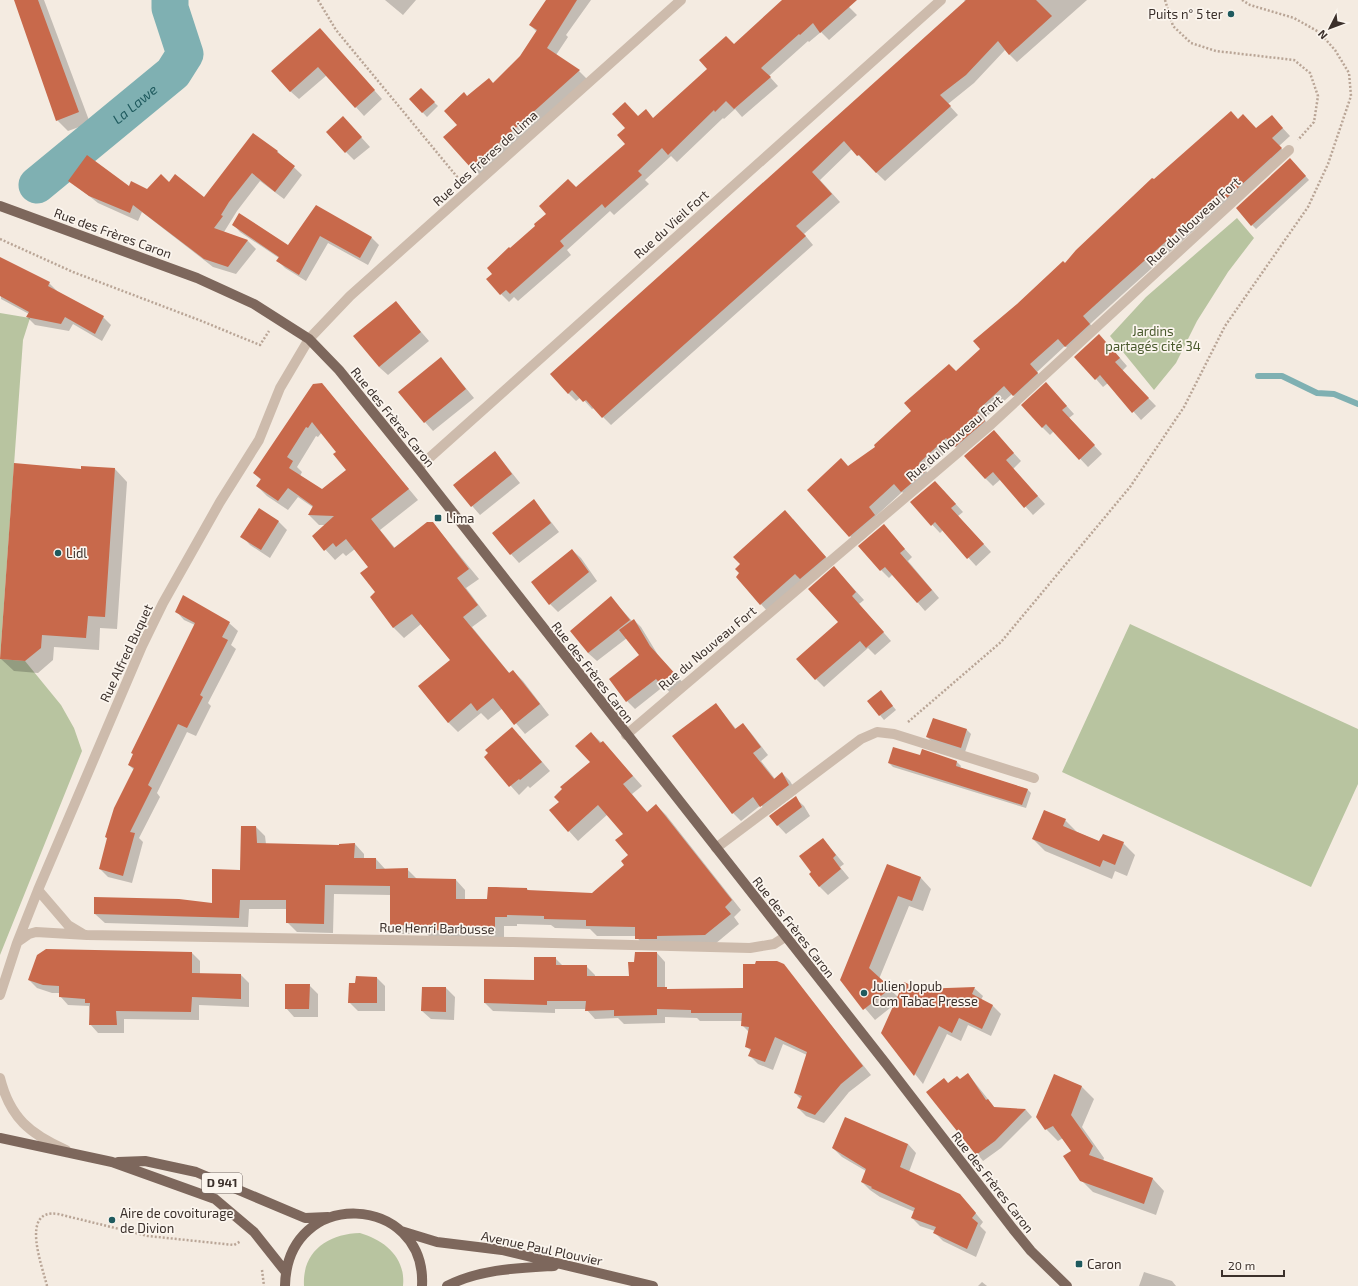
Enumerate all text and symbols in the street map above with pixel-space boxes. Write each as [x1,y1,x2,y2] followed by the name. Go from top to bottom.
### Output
[1148,6,1223,22] place label: Puits n° 5 ter
[1310,8,1350,48] north arrow
[1226,9,1236,19] marker: Puits n° 5 ter
[1315,28,1330,42] text: N
[109,80,161,127] water label: La Lawe
[429,107,541,209] street label: Rue des Frères de Lima
[1143,173,1243,269] street label: Rue du Nouveau Fort
[630,186,712,262] street label: Rue du Vieil Fort
[52,204,174,262] street label: Rue des Frères Caron
[1105,323,1201,354] park label: Jardins partagés cité 34
[348,364,438,470] street label: Rue des Frères Caron
[902,392,1006,484] street label: Rue du Nouveau Fort
[446,510,474,526] place label: Lima
[433,513,443,523] marker: Lima
[66,545,87,561] place label: Lidl
[53,548,63,558] marker: Lidl
[96,601,156,705] street label: Rue Alfred Buquet
[655,602,759,694] street label: Rue du Nouveau Fort
[548,618,638,726] street label: Rue des Frères Caron
[749,873,839,981] street label: Rue des Frères Caron
[379,919,495,937] street label: Rue Henri Barbusse
[872,978,978,1009] place label: Julien Jopub Com Tabac Presse
[859,988,869,998] marker: Julien Jopub Com Tabac Presse
[948,1128,1038,1236] street label: Rue des Frères Caron
[202,1173,242,1193] road number: D 941
[120,1205,233,1236] place label: Aire de covoiturage de Divion
[107,1215,117,1225] marker: Aire de covoiturage de Divion
[480,1227,604,1269] street label: Avenue Paul Plouvier
[1222,1252,1284,1278] scale bar
[1087,1256,1122,1272] place label: Caron
[1228,1258,1255,1272] text: 20 m
[1074,1259,1084,1269] marker: Caron

